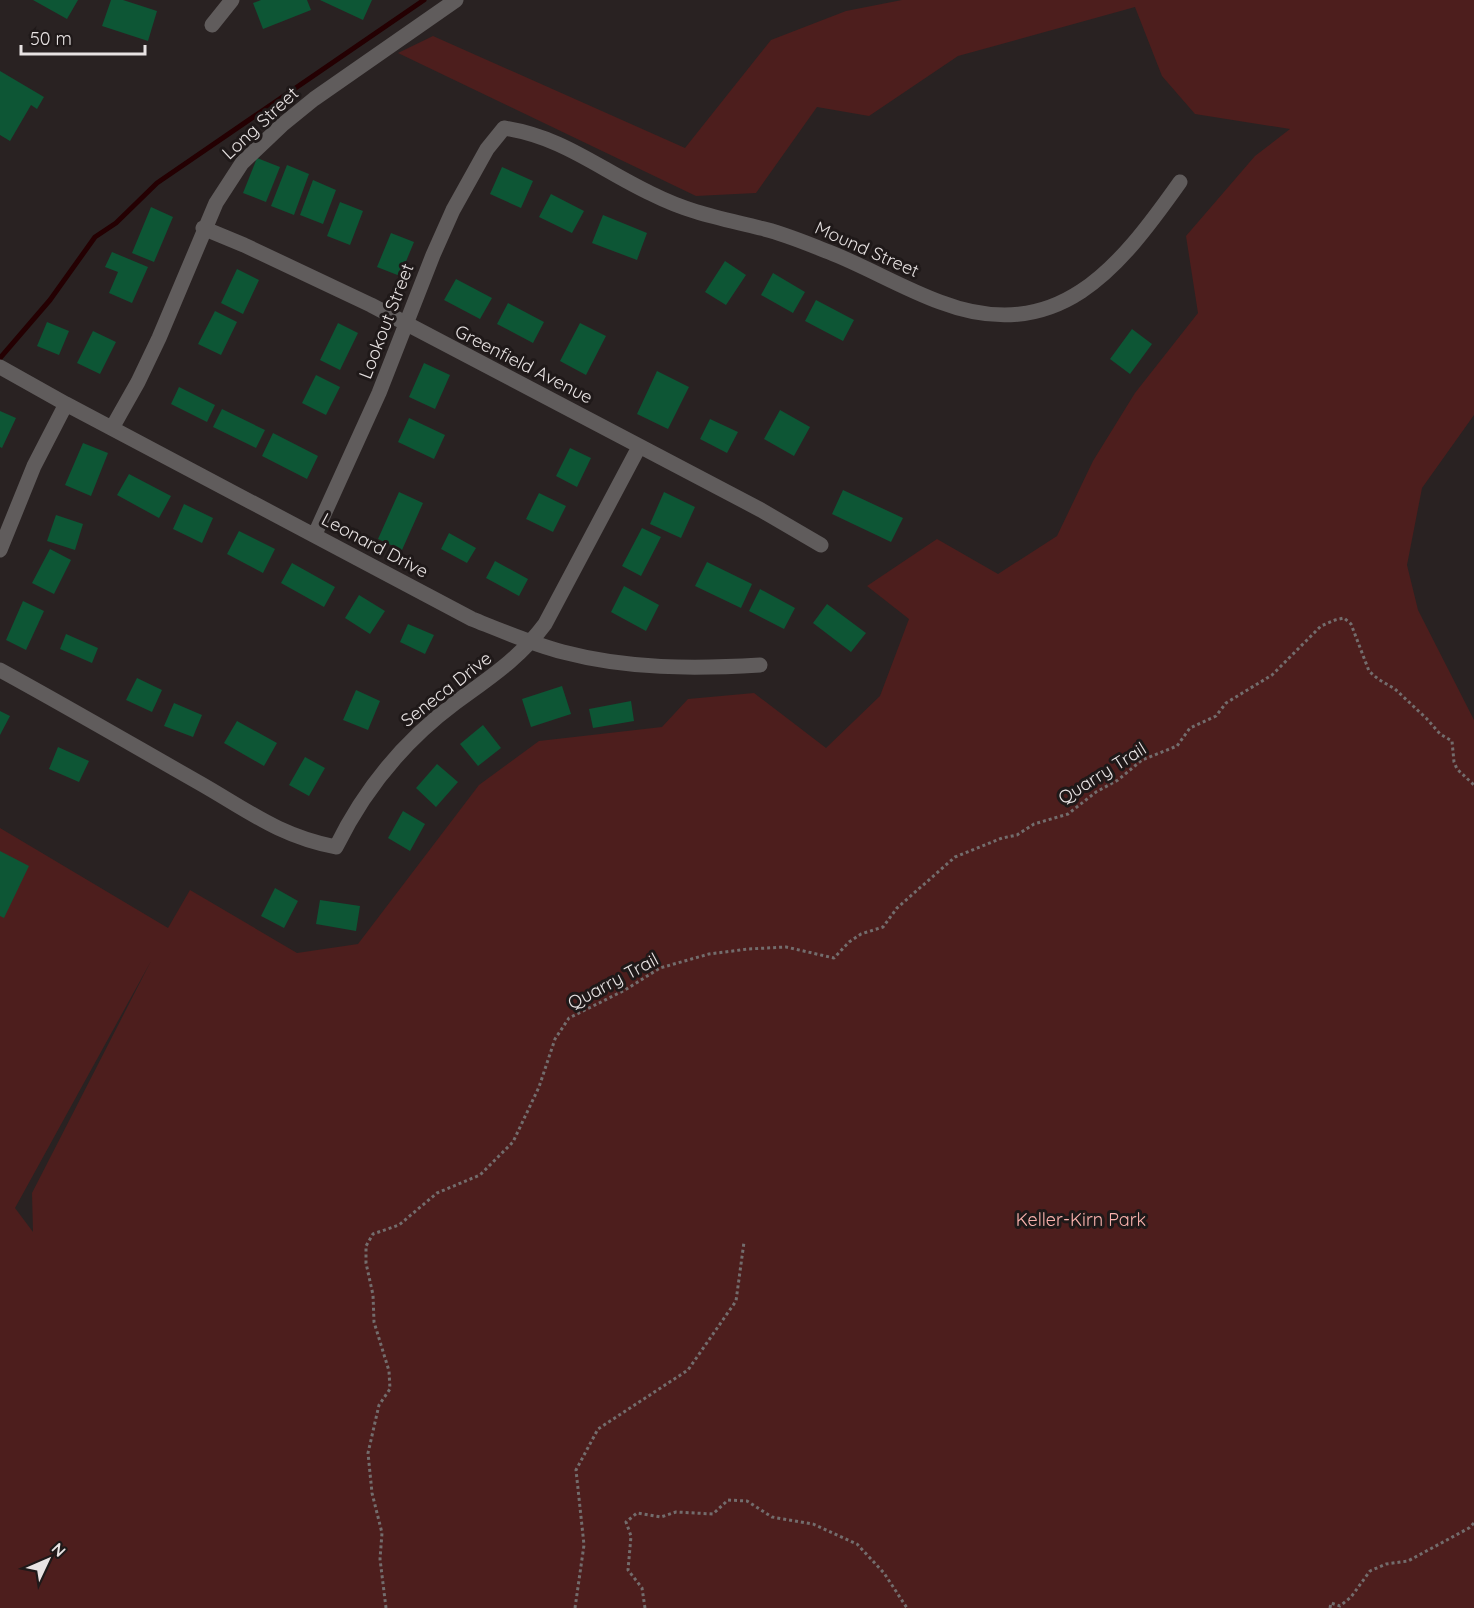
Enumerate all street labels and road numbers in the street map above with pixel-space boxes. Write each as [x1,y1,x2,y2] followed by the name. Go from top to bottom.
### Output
[217,82,303,164] street label: Long Street
[811,216,923,282] street label: Mound Street
[353,260,419,382] street label: Lookout Street
[451,319,597,409] street label: Greenfield Avenue
[318,507,432,583] street label: Leonard Drive
[396,646,496,732] street label: Seneca Drive
[1054,737,1150,809] street label: Quarry Trail
[564,947,662,1015] street label: Quarry Trail

